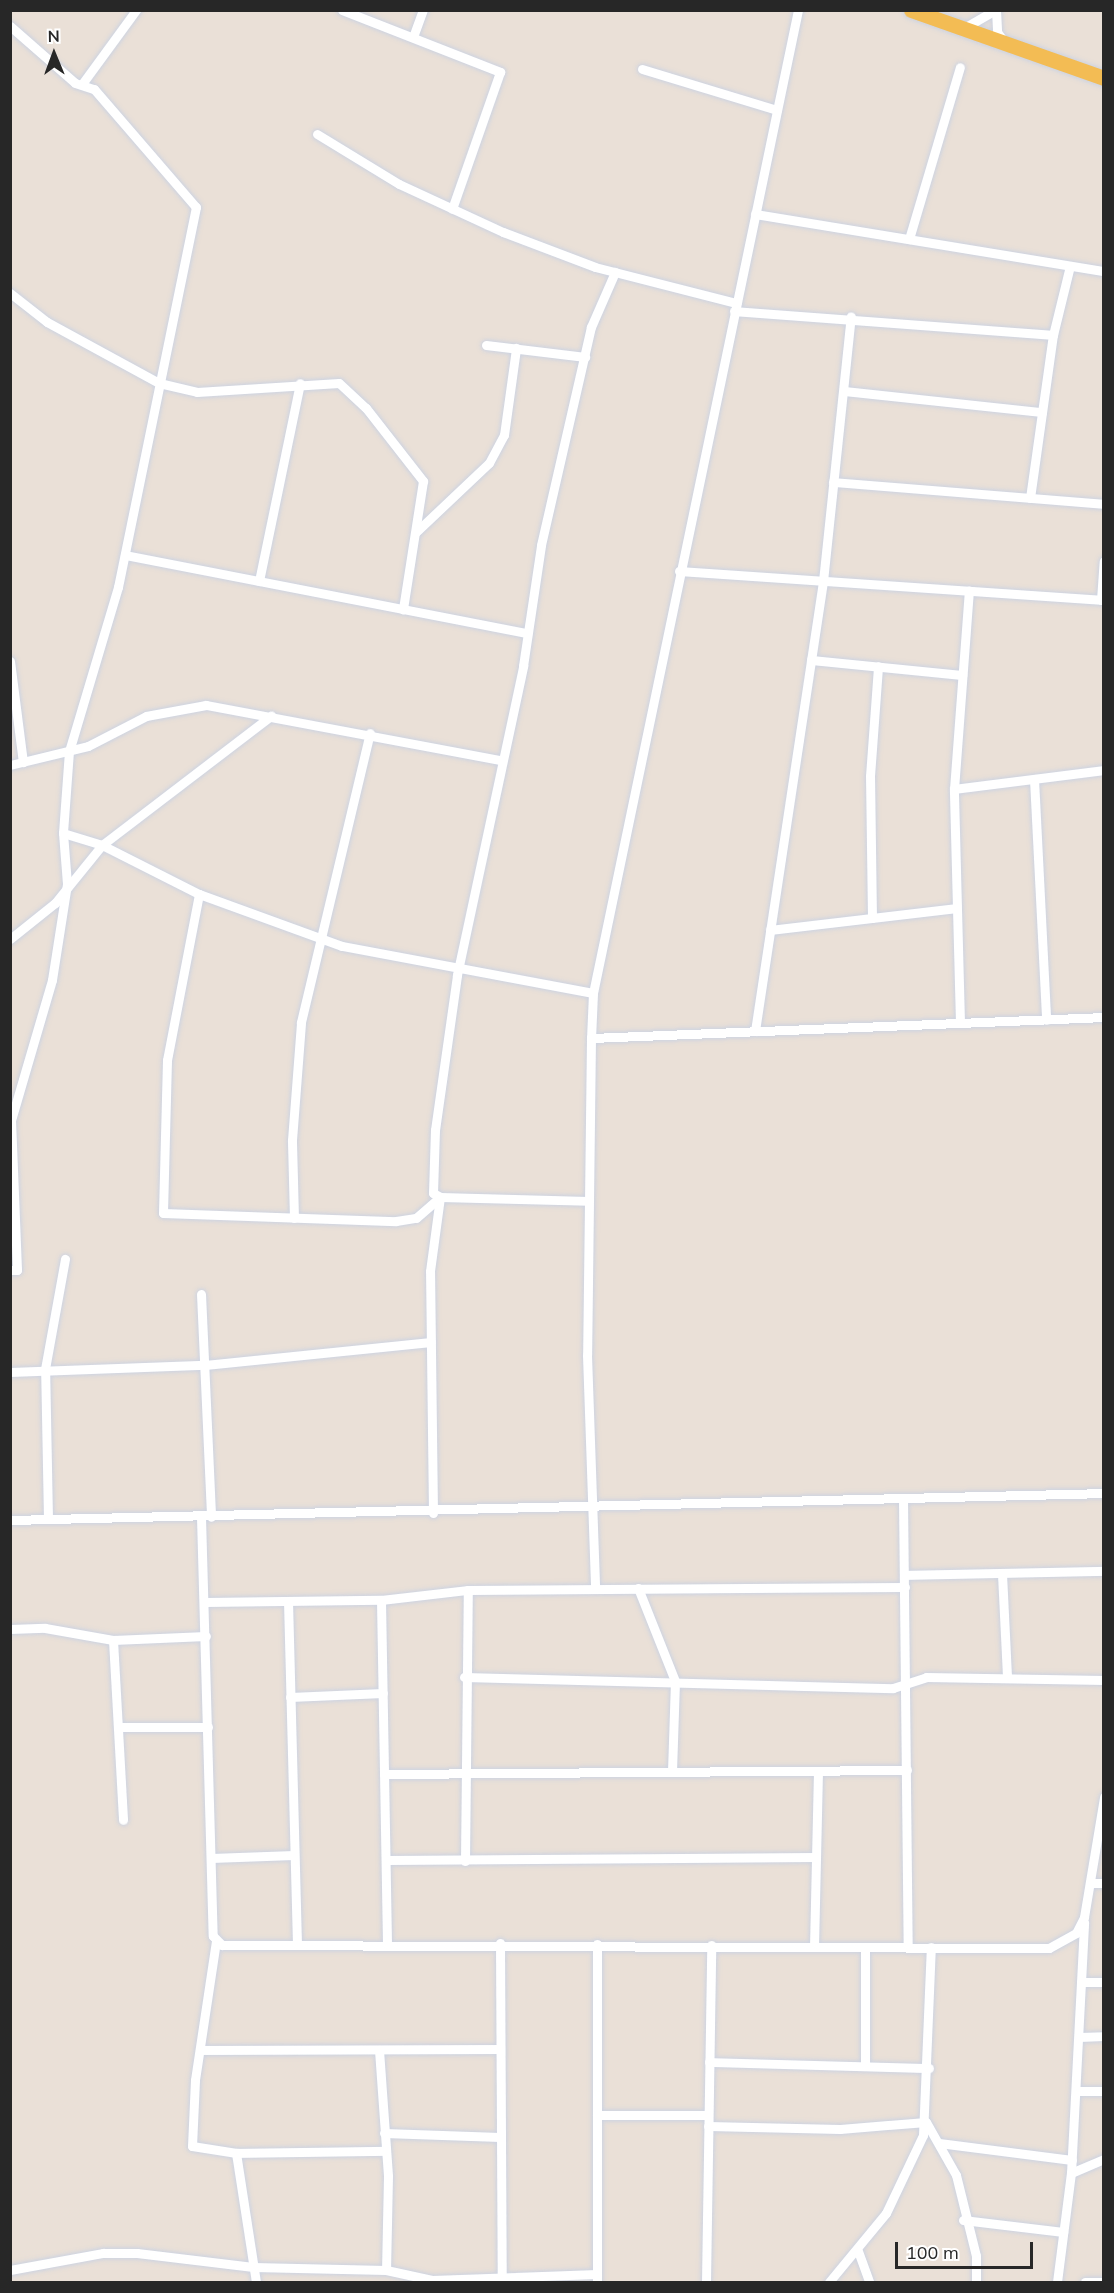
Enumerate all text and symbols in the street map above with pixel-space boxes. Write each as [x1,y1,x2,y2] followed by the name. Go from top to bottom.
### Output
[24,24,84,84] north arrow
[47,26,60,46] text: N
[898,2230,1036,2268] scale bar
[906,2241,959,2264] text: 100 m

